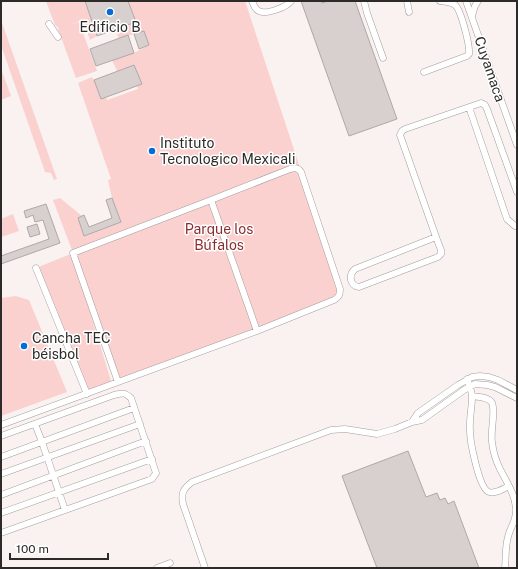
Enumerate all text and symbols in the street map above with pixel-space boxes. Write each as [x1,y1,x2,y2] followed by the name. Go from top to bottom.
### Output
[105,7,115,17] marker: Edificio B
[79,19,141,35] place label: Edificio B
[471,34,509,104] street label: Cuyamaca
[160,135,296,167] place label: Instituto Tecnologico Mexicali
[147,146,157,156] marker: Instituto Tecnologico Mexicali
[185,221,253,253] park label: Parque los Búfalos
[32,330,111,362] place label: Cancha TEC béisbol
[19,341,29,351] marker: Cancha TEC béisbol
[10,535,108,561] scale bar
[16,542,49,556] text: 100 m

